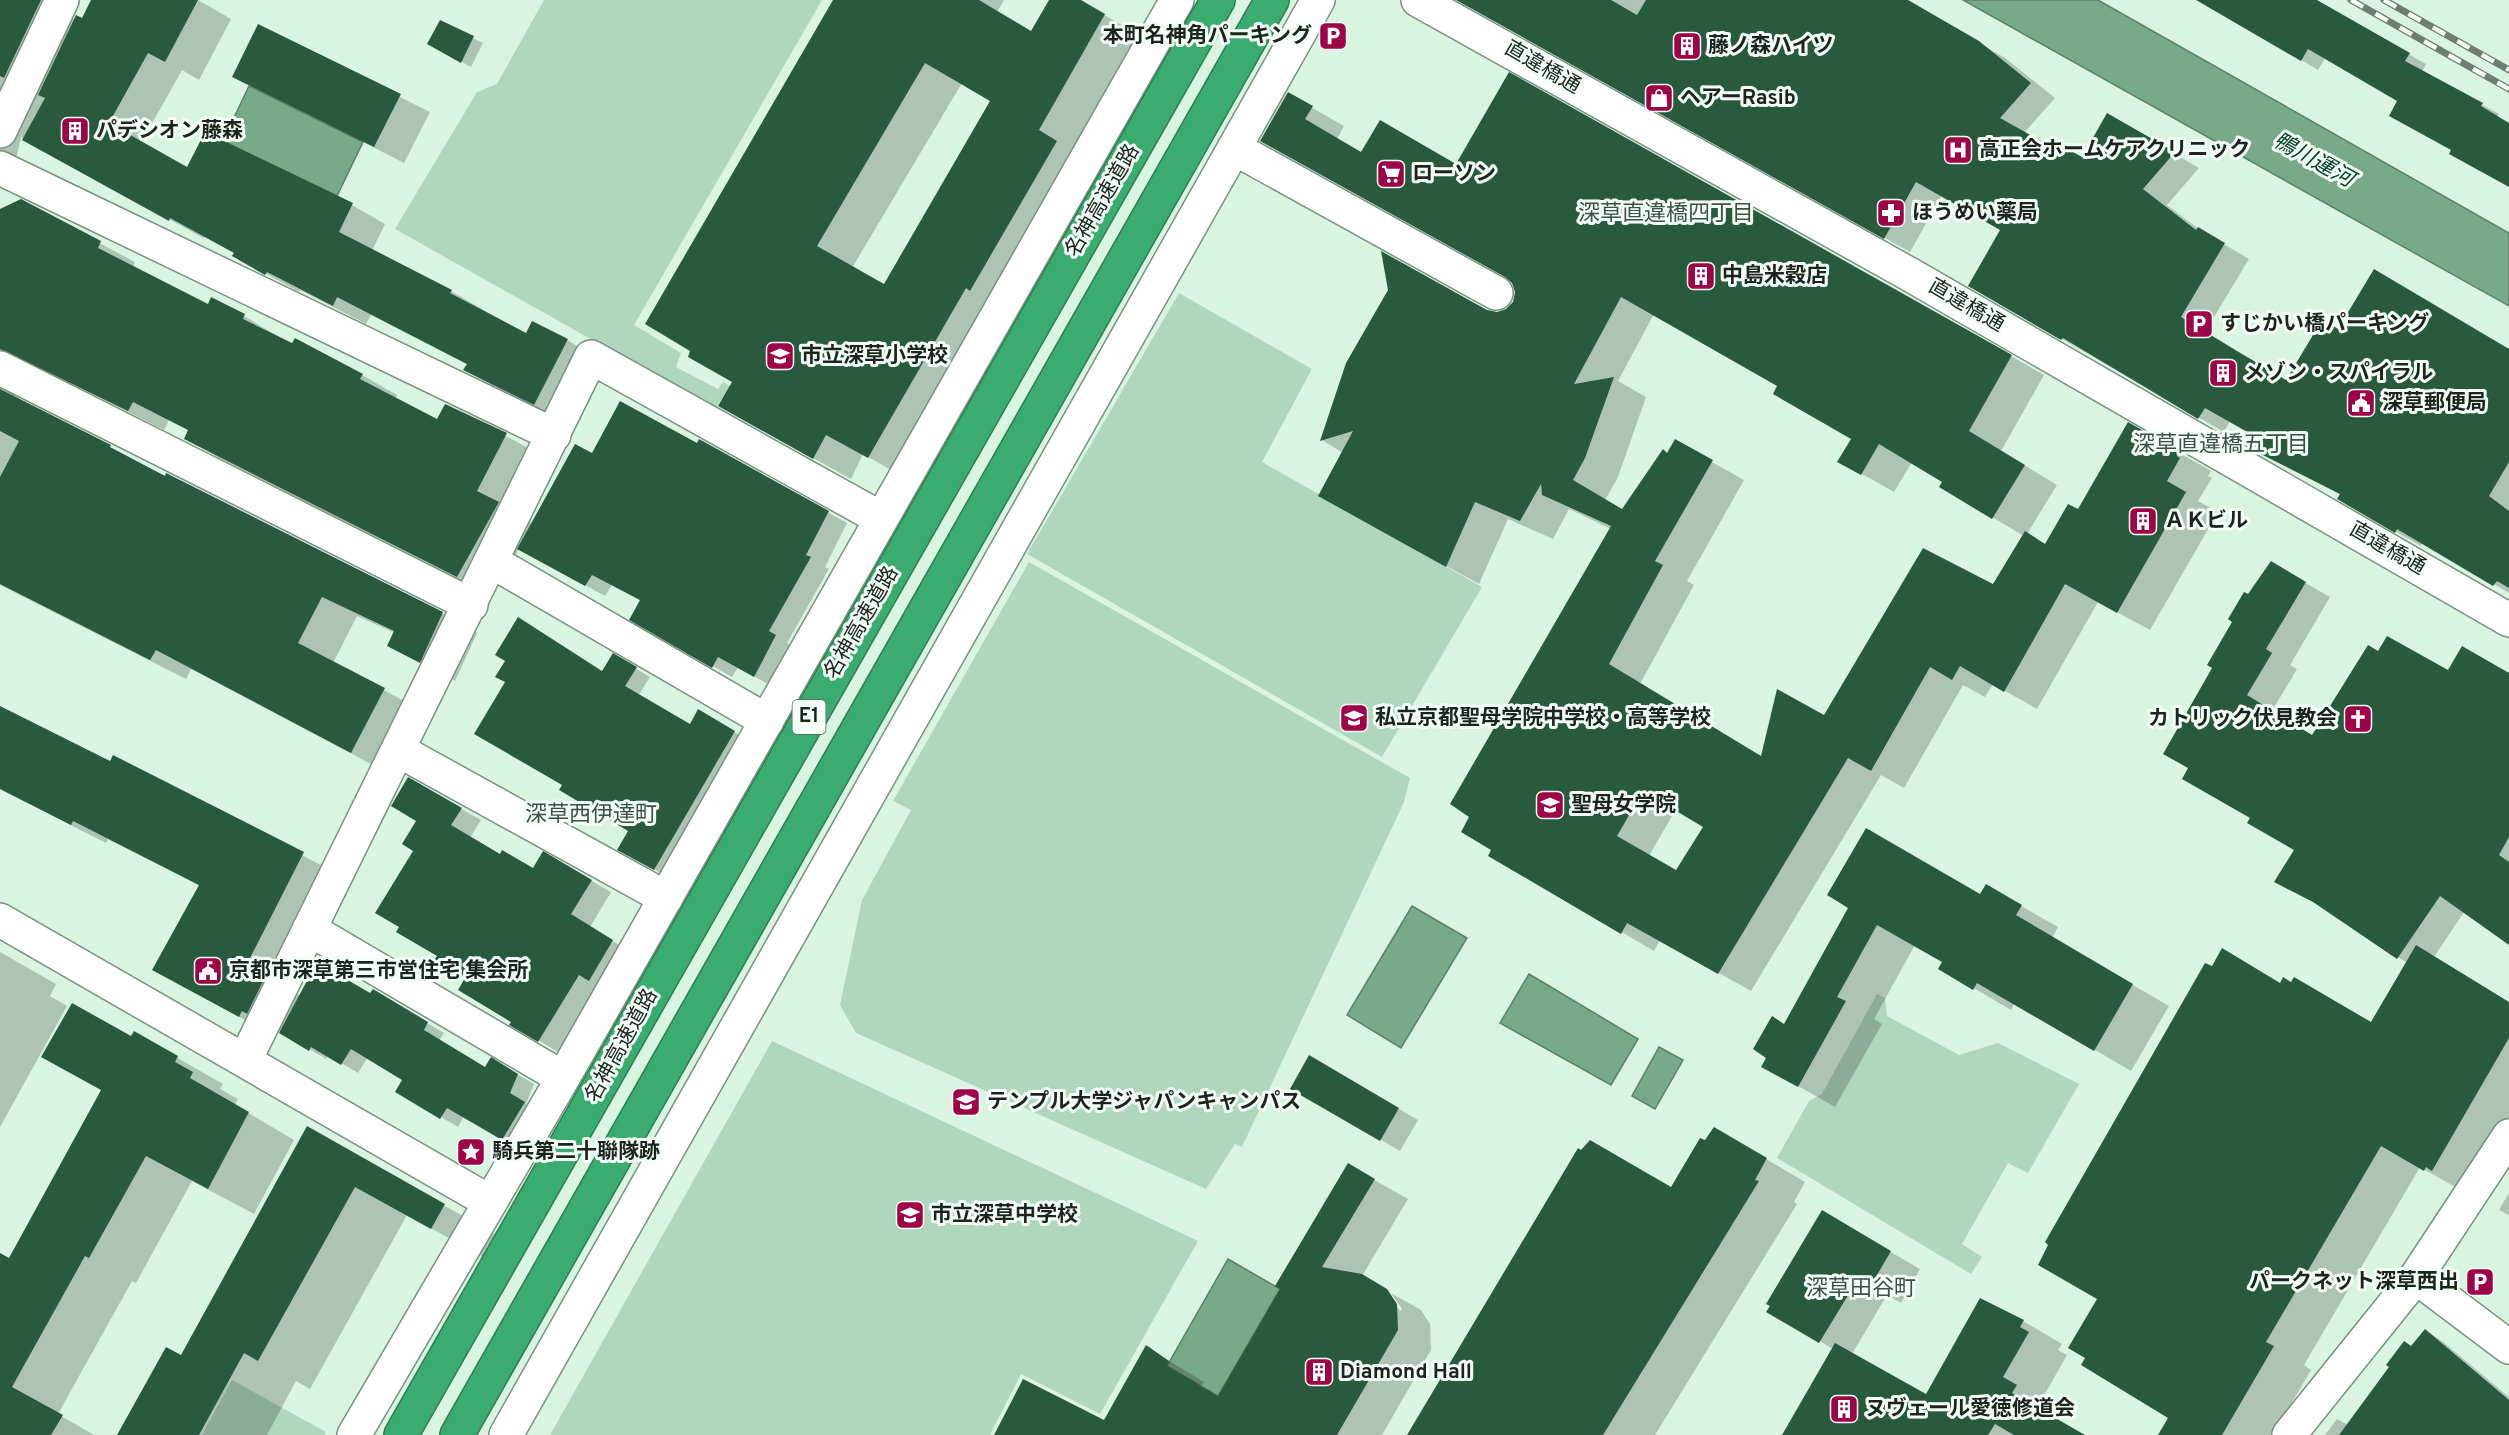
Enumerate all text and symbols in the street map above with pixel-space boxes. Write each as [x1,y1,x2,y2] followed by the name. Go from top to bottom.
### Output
[1317,20,1349,52] parking icon: 本町名神角パーキング
[1103,23,1312,50] place label: 本町名神角パーキング
[1671,30,1703,62] building icon: 藤ノ森ハイツ
[1708,33,1834,60] place label: 藤ノ森ハイツ
[1499,35,1585,101] street label: 直違橋通
[1643,82,1675,114] shop icon: ヘアーRasib
[1680,85,1796,112] place label: ヘアーRasib
[59,115,91,147] building icon: パデシオン藤森
[96,118,243,145] place label: パデシオン藤森
[2268,128,2362,196] water label: 鴨川運河
[1942,134,1974,166] hospital icon: 高正会ホームケアクリニック
[1979,137,2250,164] place label: 高正会ホームケアクリニック
[1060,140,1146,262] street label: 名神高速道路
[1375,158,1407,190] supermarket icon: ローソン
[1412,161,1496,188] place label: ローソン
[1875,197,1907,229] pharmacy icon: ほうめい薬局
[1912,200,2038,227] place label: ほうめい薬局
[1578,201,1754,228] district label: 深草直違橋四丁目
[1685,260,1717,292] building icon: 中島米穀店
[1722,263,1827,290] place label: 中島米穀店
[1923,273,2009,339] street label: 直違橋通
[2183,308,2215,340] parking icon: すじかい橋パーキング
[2220,311,2429,338] place label: すじかい橋パーキング
[764,340,796,372] school or university icon: 市立深草小学校
[801,343,948,370] place label: 市立深草小学校
[2207,357,2239,389] building icon: メゾン・スパイラル
[2244,360,2433,387] place label: メゾン・スパイラル
[2345,387,2377,419] public building icon: 深草郵便局
[2382,390,2487,417] place label: 深草郵便局
[2133,432,2309,459] district label: 深草直違橋五丁目
[2127,505,2159,537] building icon: ＡＫビル
[2164,508,2248,535] place label: ＡＫビル
[2344,516,2430,582] street label: 直違橋通
[819,562,905,684] street label: 名神高速道路
[792,700,826,734] road number: E1
[1338,702,1370,734] school or university icon: 私立京都聖母学院中学校・高等学校
[2342,703,2374,735] church icon: カトリック伏見教会
[1375,705,1711,732] place label: 私立京都聖母学院中学校・高等学校
[2148,706,2337,733] place label: カトリック伏見教会
[1534,789,1566,821] school or university icon: 聖母女学院
[1571,792,1676,819] place label: 聖母女学院
[525,802,657,829] district label: 深草西伊達町
[192,955,224,987] public building icon: 京都市深草第三市営住宅 集会所
[229,958,528,985] place label: 京都市深草第三市営住宅 集会所
[580,984,664,1108] street label: 名神高速道路
[950,1086,982,1118] school or university icon: テンプル大学ジャパンキャンパス
[987,1089,1301,1116] place label: テンプル大学ジャパンキャンパス
[455,1136,487,1168] place icon: 騎兵第二十聯隊跡
[492,1139,660,1166] place label: 騎兵第二十聯隊跡
[894,1199,926,1231] school or university icon: 市立深草中学校
[931,1202,1078,1229] place label: 市立深草中学校
[2464,1266,2496,1298] parking icon: パークネット深草西出
[2249,1269,2459,1296] place label: パークネット深草西出
[1806,1276,1916,1303] district label: 深草田谷町
[1303,1356,1335,1388] building icon: Diamond Hall
[1340,1359,1472,1386] place label: Diamond Hall
[1828,1393,1860,1425] building icon: ヌヴェール愛徳修道会
[1865,1396,2075,1423] place label: ヌヴェール愛徳修道会

